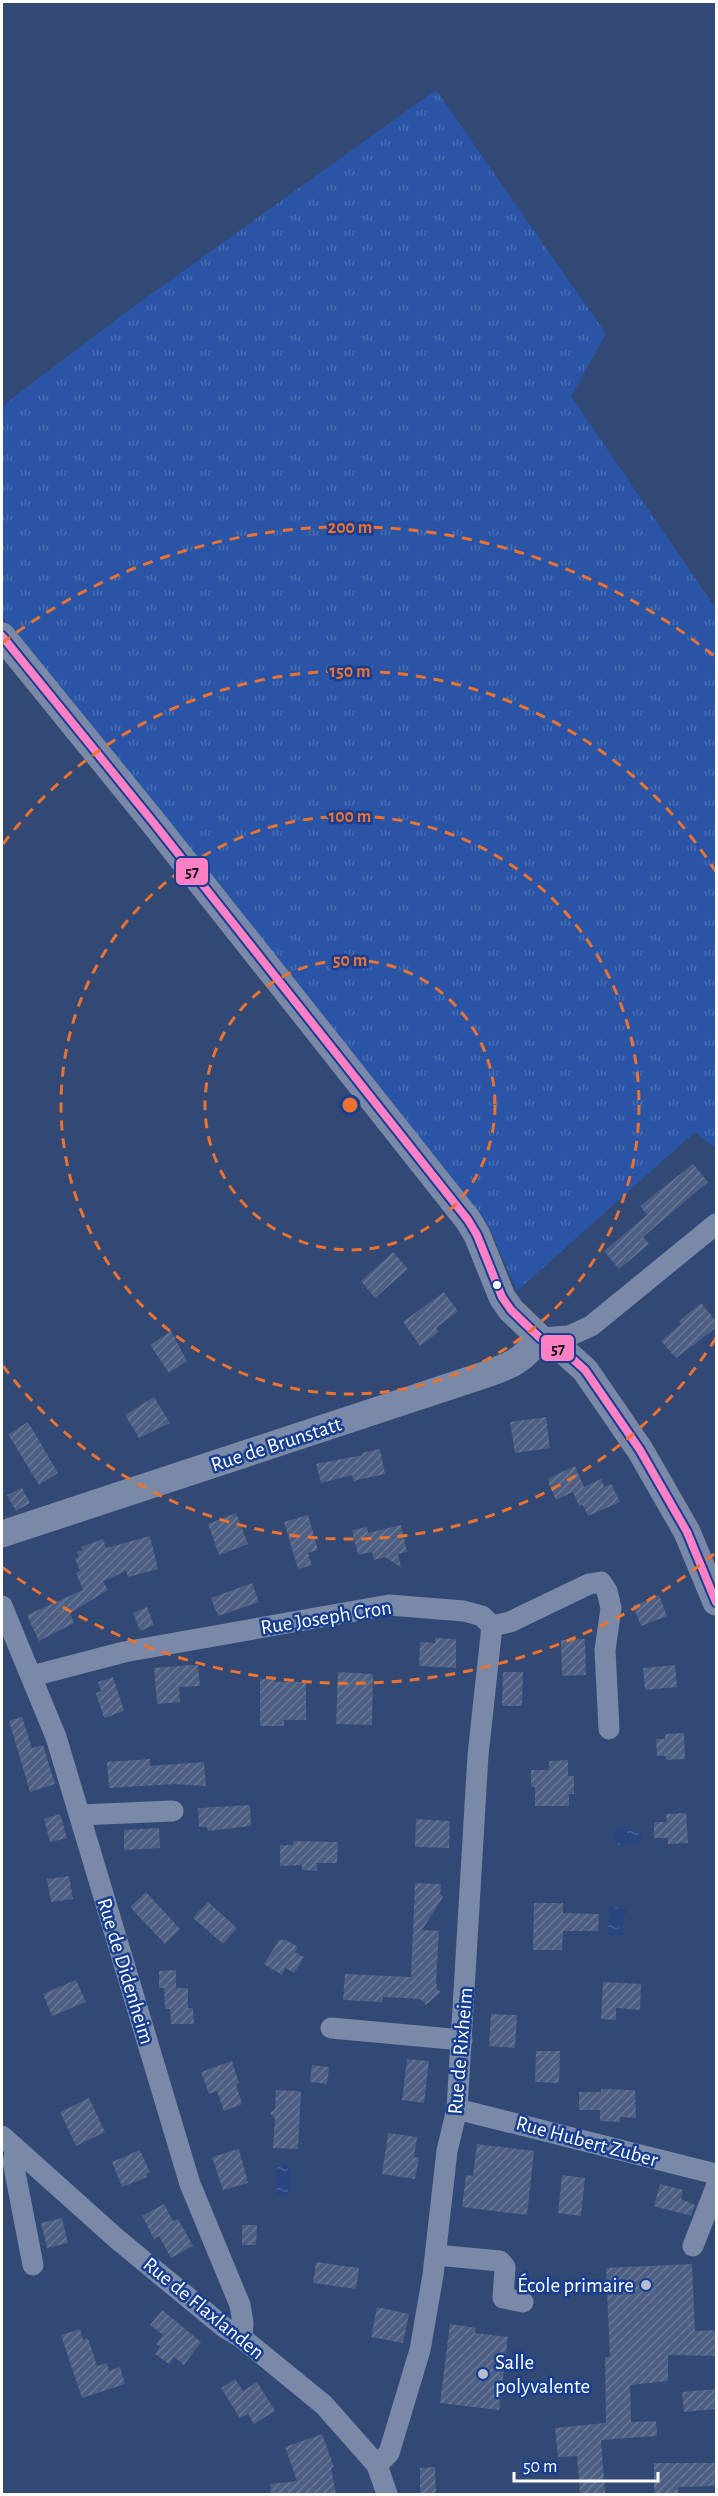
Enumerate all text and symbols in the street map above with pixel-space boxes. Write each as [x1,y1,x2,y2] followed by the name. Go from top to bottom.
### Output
[328,519,372,537] text: 200 m
[330,663,370,681] text: 150 m
[329,808,371,826] text: 100 m
[175,857,209,886] line badge: 57
[185,864,199,880] text: 57
[333,952,367,970] text: 50 m
[340,1095,360,1115] centre of rings
[491,1279,503,1291] unlabelled marker
[540,1334,575,1362] line badge: 57
[551,1341,565,1357] text: 57
[208,1413,344,1475] street label: Rue de Brunstatt
[259,1597,393,1638] street label: Rue Joseph Cron
[93,1896,158,2047] street label: Rue de Didenheim
[444,1987,477,2115] street label: Rue de Rixheim
[514,2112,660,2171] street label: Rue Hubert Zuber
[139,2253,268,2363] street label: Rue de Flaxlanden
[517,2273,634,2296] place label: École primaire
[639,2278,653,2292] marker: École primaire
[495,2352,590,2397] place label: Salle polyvalente
[476,2367,490,2381] marker: Salle polyvalente
[514,2445,658,2483] scale bar
[523,2458,557,2476] text: 50 m

